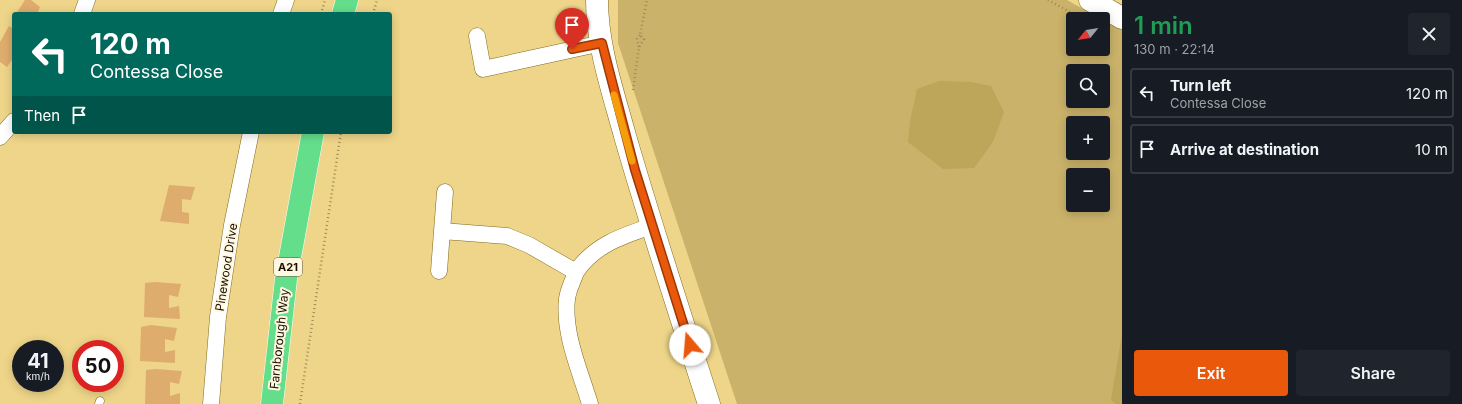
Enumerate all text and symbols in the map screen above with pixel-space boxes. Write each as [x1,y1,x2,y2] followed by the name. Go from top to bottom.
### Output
[555,8,589,49] pin
[1134,11,1193,40] text: 1 min
[1066,12,1110,56] north arrow
[1066,12,1110,212] map controls
[1408,13,1450,55] button: close
[561,14,583,36] icon: arrive
[90,27,171,61] text: 120 m
[24,28,76,80] icon: left
[1134,41,1215,57] text: 130 m · 22:14
[90,61,223,82] text: Contessa Close
[1066,64,1110,108] button: search
[1170,76,1231,95] text: Turn left
[1136,82,1158,104] icon: left
[1406,84,1448,103] text: 120 m
[1170,95,1266,111] text: Contessa Close
[68,104,90,126] icon: arrive
[24,106,60,125] text: Then
[1066,116,1110,160] button: +
[1136,138,1158,160] icon: arrive
[1170,140,1319,159] text: Arrive at destination
[1415,140,1448,159] text: 10 m
[1066,168,1110,212] button: −
[212,222,240,312] street label: Pinewood Drive
[274,258,302,276] road number: A21
[266,288,292,390] street label: Farnborough Way
[669,324,711,366] position arrow
[72,340,124,392] speed limit sign: 50
[27,349,49,373] text: 41
[1134,350,1288,396] button: Exit
[1296,350,1450,396] button: Share
[26,370,50,382] text: km/h

